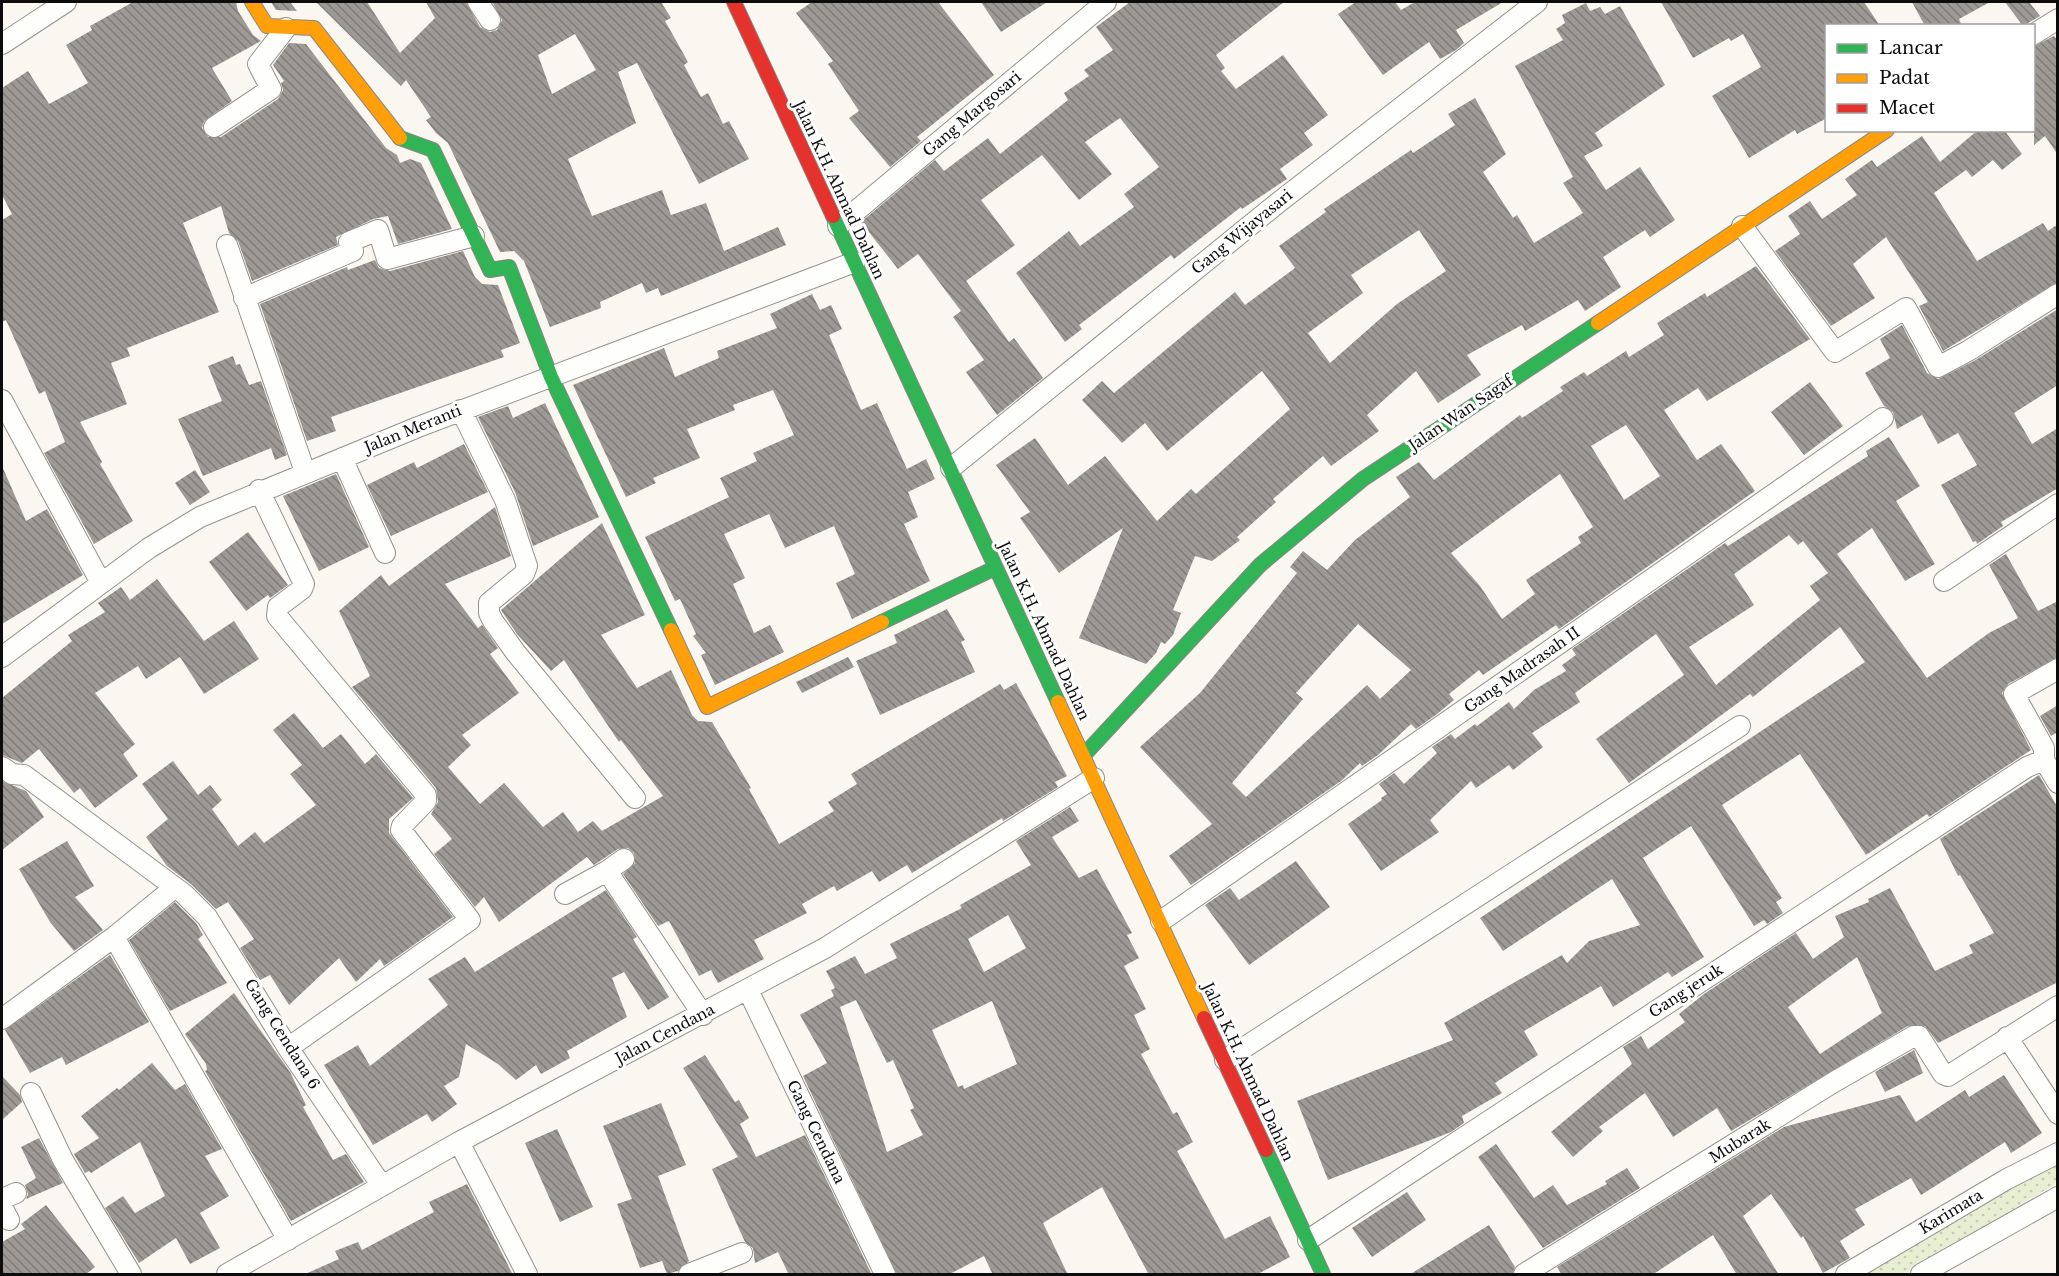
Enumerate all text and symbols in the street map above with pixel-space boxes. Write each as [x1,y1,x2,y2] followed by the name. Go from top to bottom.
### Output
[1825,24,2035,132] legend
[1879,37,1943,59] text: Lancar
[919,67,1025,160] street label: Gang Margosari
[1879,67,1930,89] text: Padat
[789,96,889,282] street label: Jalan K.H. Ahmad Dahlan
[1879,97,1936,119] text: Macet
[1187,185,1296,278] street label: Gang Wijayasari
[1403,370,1518,456] street label: Jalan Wan Sagaf
[360,400,464,457] street label: Jalan Meranti
[994,537,1094,723] street label: Jalan K.H. Ahmad Dahlan
[1460,622,1583,717] street label: Gang Madrasah II
[1645,959,1727,1022] street label: Gang jeruk
[241,975,324,1092] street label: Gang Cendana 6
[1198,978,1298,1164] street label: Jalan K.H. Ahmad Dahlan
[610,999,718,1069] street label: Jalan Cendana
[783,1077,850,1187] street label: Gang Cendana
[1705,1114,1775,1167] street label: Mubarak
[1916,1185,1987,1238] street label: Karimata

